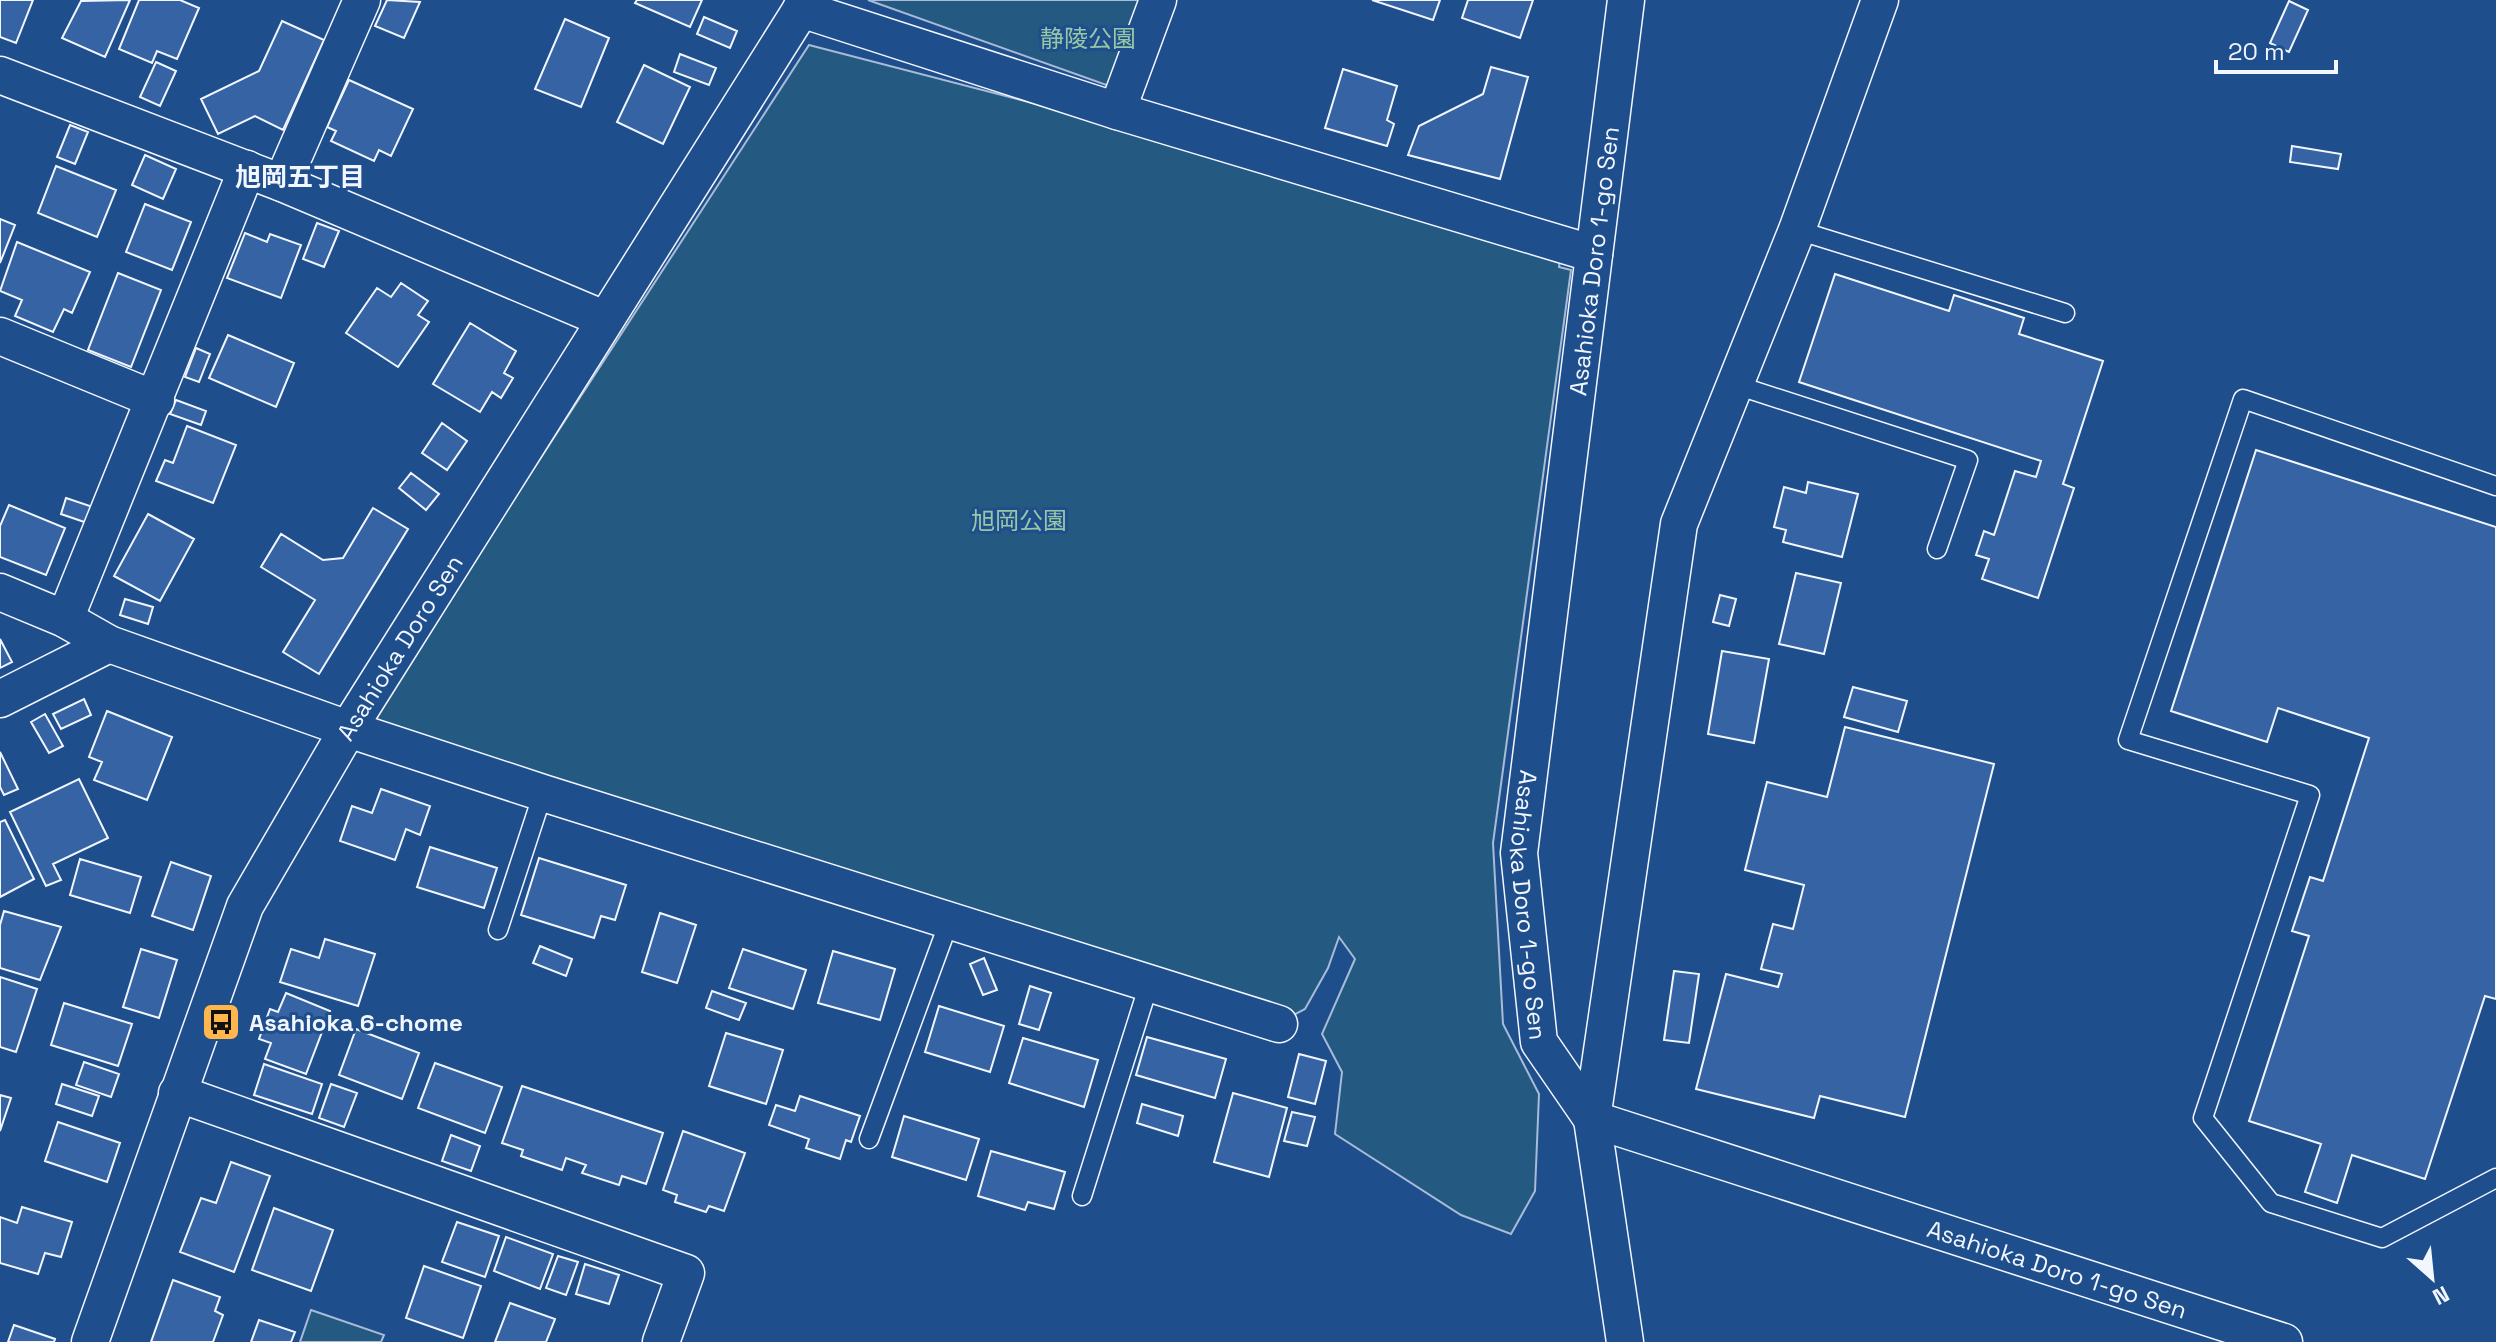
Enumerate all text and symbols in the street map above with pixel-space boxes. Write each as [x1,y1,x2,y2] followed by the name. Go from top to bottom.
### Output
[1040,23,1136,54] park label: 静陵公園
[2216,24,2336,74] scale bar
[2228,36,2285,67] text: 20 m
[1562,125,1626,397] street label: Asahioka Doro 1-go Sen
[235,160,365,194] district label: 旭岡五丁目
[971,505,1067,536] park label: 旭岡公園
[329,549,469,746] street label: Asahioka Doro Sen
[1503,769,1554,1041] street label: Asahioka Doro 1-go Sen
[200,1001,242,1043] bus stop icon: Asahioka 6-chome
[249,1007,463,1038] place label: Asahioka 6-chome
[1923,1213,2191,1325] street label: Asahioka Doro 1-go Sen
[2392,1238,2472,1318] north arrow
[2428,1280,2454,1312] text: N

